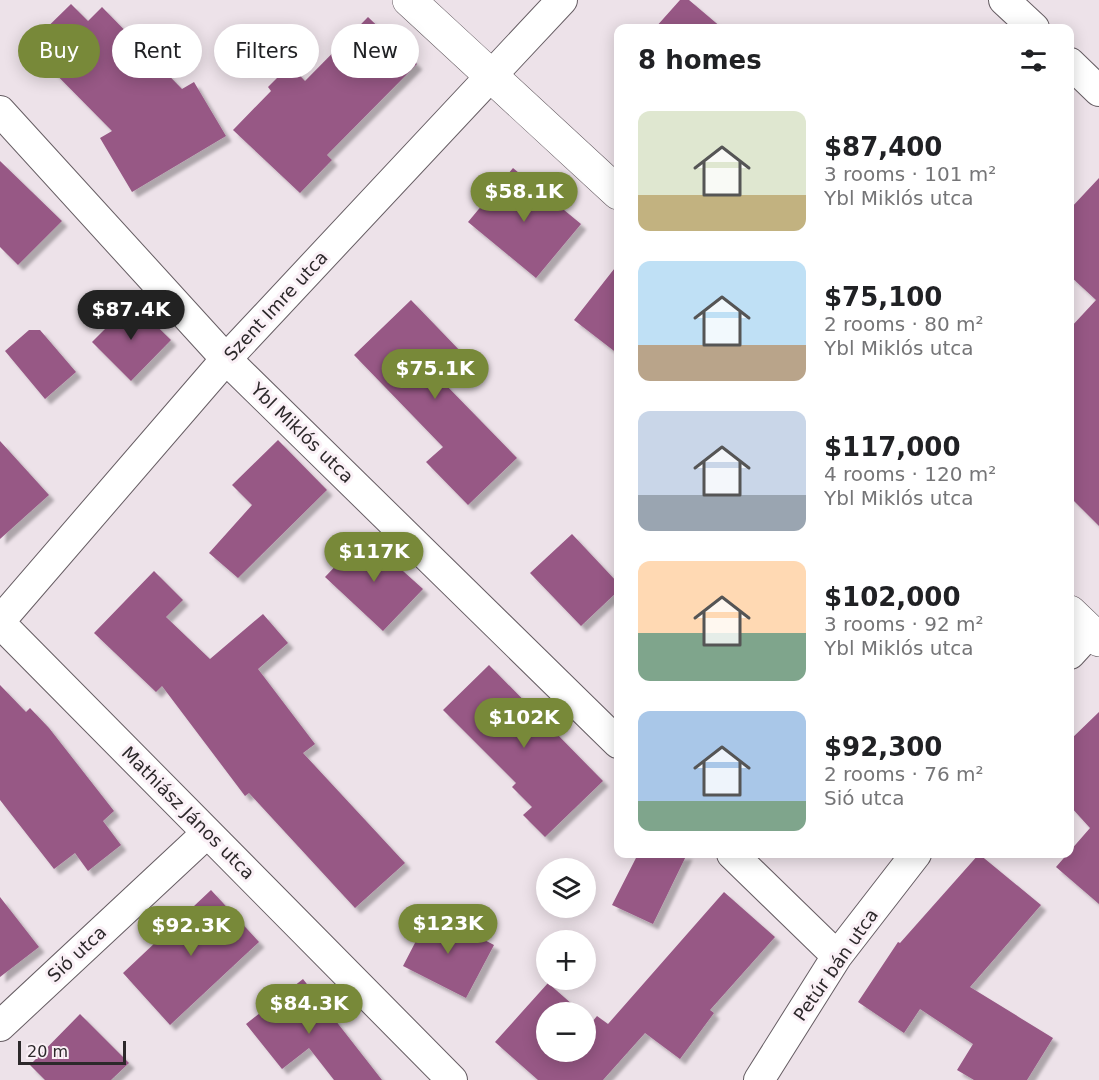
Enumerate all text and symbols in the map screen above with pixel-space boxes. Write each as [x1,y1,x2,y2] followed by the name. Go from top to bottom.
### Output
[18,24,100,78] chip: Buy
[112,24,202,78] chip: Rent
[214,24,319,78] chip: Filters
[331,24,419,78] chip: New
[1017,44,1050,77] icon: filters
[638,45,762,75] text: 8 homes
[824,132,942,162] text: $87,400
[686,135,758,207] icon: home
[824,162,996,186] text: 3 rooms · 101 m²
[475,172,573,223] pin: $58.1K
[485,179,563,203] text: $58.1K
[824,186,974,210] text: Ybl Miklós utca
[219,247,332,365] street label: Szent Imre utca
[824,282,942,312] text: $75,100
[686,285,758,357] icon: home
[82,290,180,341] pin: $87.4K
[92,297,170,321] text: $87.4K
[824,312,984,336] text: 2 rooms · 80 m²
[824,336,974,360] text: Ybl Miklós utca
[386,349,484,400] pin: $75.1K
[396,356,474,380] text: $75.1K
[246,378,358,487] street label: Ybl Miklós utca
[824,432,961,462] text: $117,000
[686,435,758,507] icon: home
[824,462,996,486] text: 4 rooms · 120 m²
[824,486,974,510] text: Ybl Miklós utca
[332,532,416,583] pin: $117K
[338,539,410,563] text: $117K
[824,582,961,612] text: $102,000
[686,585,758,657] icon: home
[824,612,984,636] text: 3 rooms · 92 m²
[824,636,974,660] text: Ybl Miklós utca
[482,698,566,749] pin: $102K
[488,705,560,729] text: $102K
[824,732,942,762] text: $92,300
[686,735,758,807] icon: home
[118,742,259,883] street label: Mathiász János utca
[824,762,984,786] text: 2 rooms · 76 m²
[824,786,905,810] text: Sió utca
[536,858,596,1062] map controls
[536,858,596,918] button: layers
[406,904,490,955] pin: $123K
[789,905,882,1025] street label: Petúr bán utca
[142,906,240,957] pin: $92.3K
[412,911,484,935] text: $123K
[152,913,230,937] text: $92.3K
[43,921,110,986] street label: Sió utca
[536,930,596,990] button: +
[260,984,358,1035] pin: $84.3K
[270,991,348,1015] text: $84.3K
[536,1002,596,1062] button: −
[18,1038,126,1066] scale bar
[27,1042,68,1061] text: 20 m

